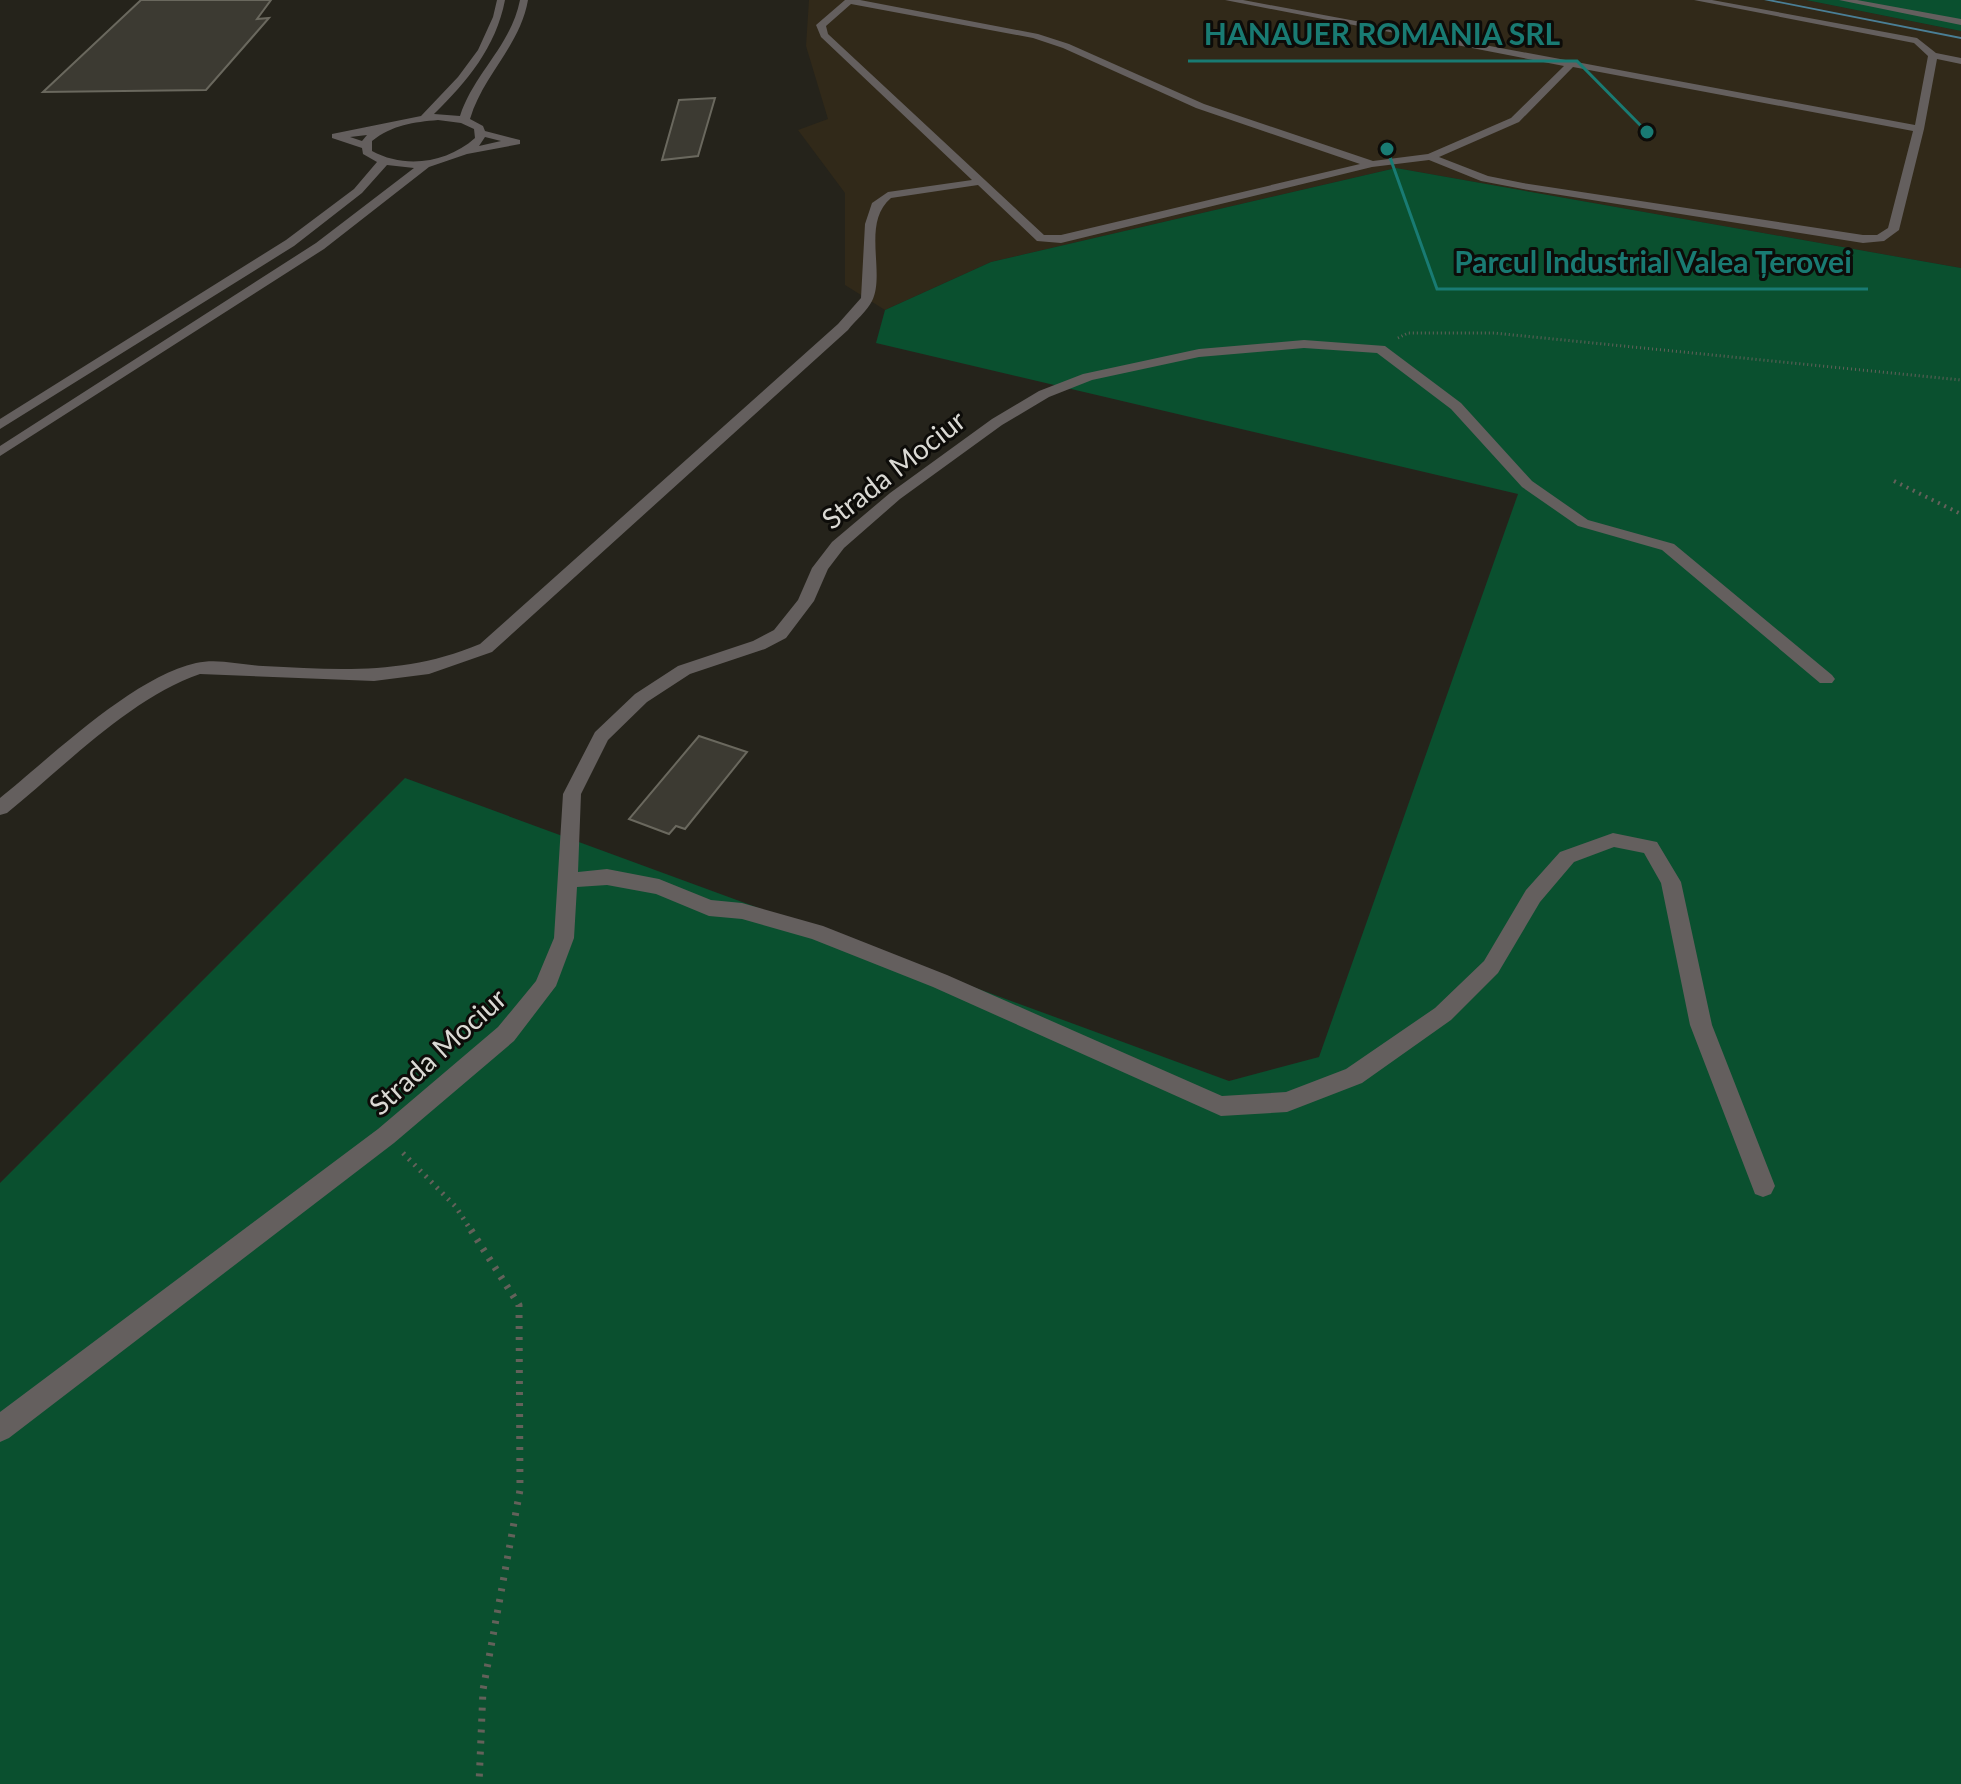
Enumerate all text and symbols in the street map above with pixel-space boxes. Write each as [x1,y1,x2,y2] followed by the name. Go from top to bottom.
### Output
[1188,7,1577,61] callout: HANAUER ROMANIA SRL
[1204,15,1561,51] text: HANAUER ROMANIA SRL
[1437,235,1868,289] callout: Parcul Industrial Valea Țerovei
[1454,243,1852,279] text: Parcul Industrial Valea Țerovei
[815,402,971,536] street label: Strada Mociur
[361,981,513,1121] street label: Strada Mociur

